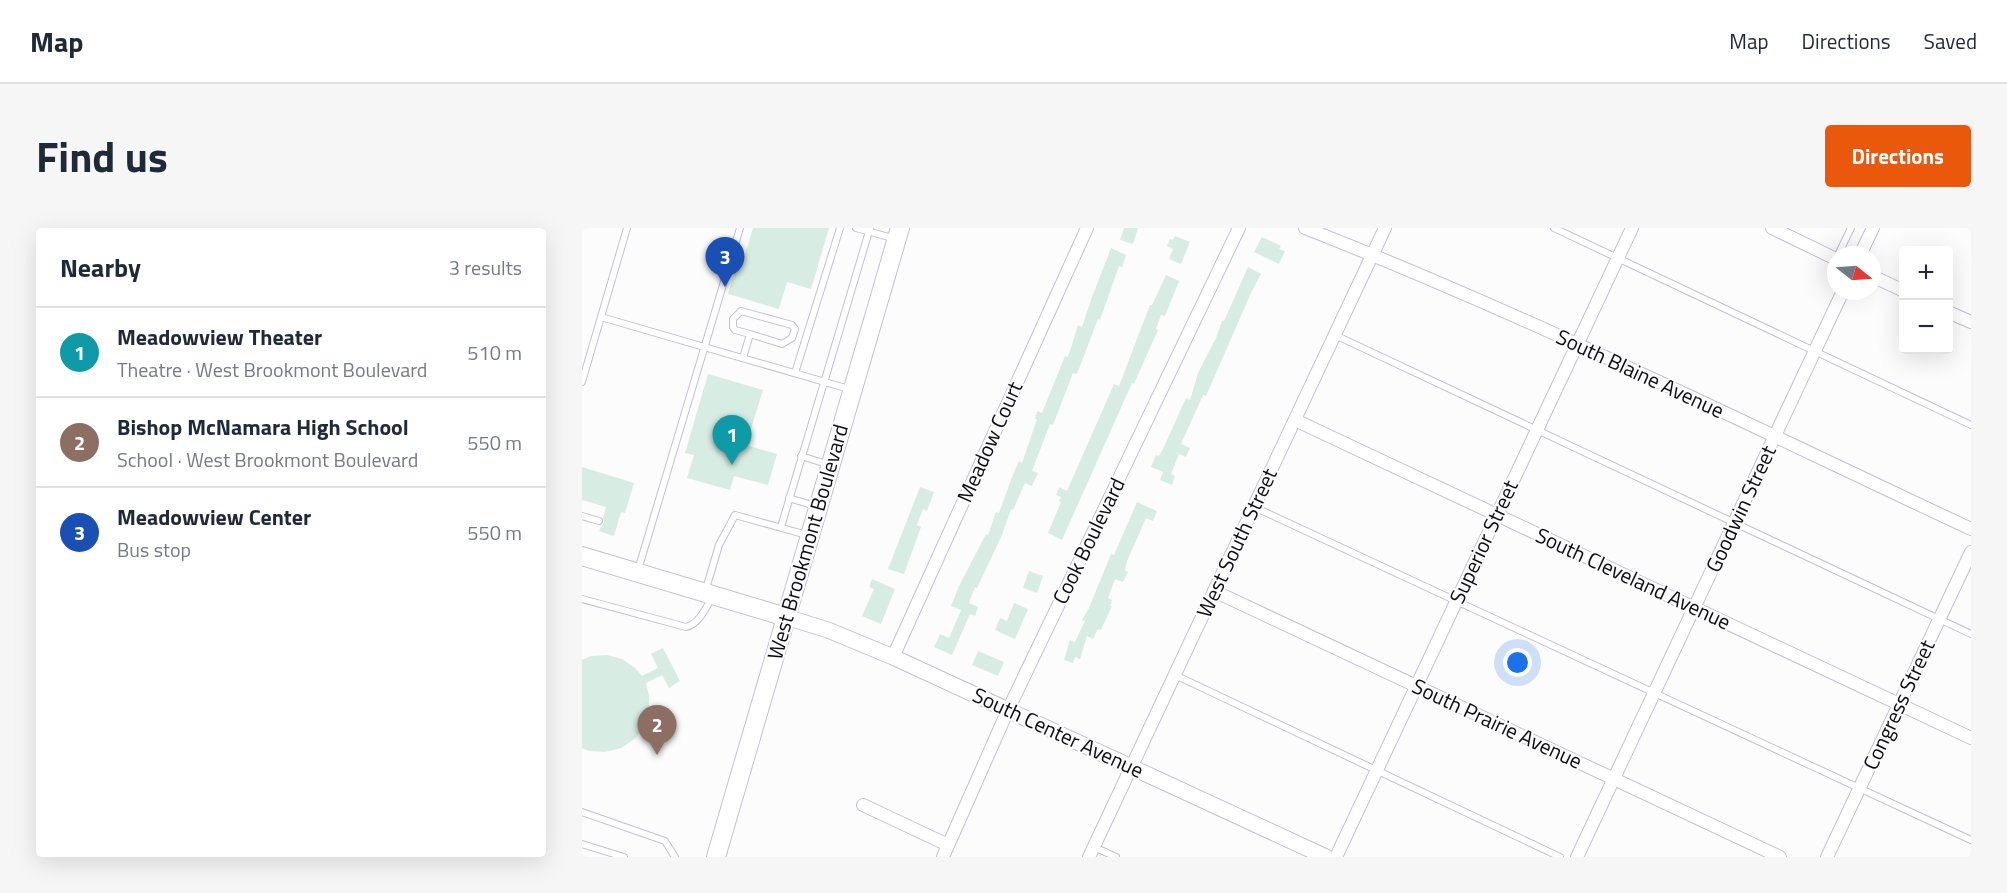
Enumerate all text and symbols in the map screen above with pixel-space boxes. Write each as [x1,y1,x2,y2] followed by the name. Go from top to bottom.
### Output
[30,20,84,63] text: Map
[1729,25,1769,57] text: Map
[1802,25,1891,57] text: Directions
[1924,25,1977,57] text: Saved
[36,124,168,188] text: Find us
[1825,125,1971,187] button: Directions
[706,238,744,287] pin: 3
[1827,246,1881,300] north arrow
[1899,246,1953,354] map controls
[1899,246,1953,300] button: +
[60,248,141,287] text: Nearby
[449,252,522,283] text: 3 results
[1899,300,1953,354] button: −
[117,320,322,354] text: Meadowview Theater
[1551,320,1730,426] street label: South Blaine Avenue
[74,337,85,368] text: 1
[467,337,522,368] text: 510 m
[117,354,427,385] text: Theatre · West Brookmont Boulevard
[948,375,1030,507] street label: Meadow Court
[117,410,409,444] text: Bishop McNamara High School
[712,416,752,465] pin: 1
[758,420,856,663] street label: West Brookmont Boulevard
[74,427,85,458] text: 2
[467,427,522,458] text: 550 m
[1697,439,1784,577] street label: Goodwin Street
[117,444,418,475] text: School · West Brookmont Boulevard
[1187,462,1285,623] street label: West South Street
[1044,472,1133,609] street label: Cook Boulevard
[1440,474,1526,609] street label: Superior Street
[117,500,311,534] text: Meadowview Center
[74,517,85,548] text: 3
[467,517,522,548] text: 550 m
[1531,519,1736,637] street label: South Cleveland Avenue
[117,534,191,565] text: Bus stop
[1854,634,1943,775] street label: Congress Street
[1503,648,1532,677] your location
[1407,670,1588,777] street label: South Prairie Avenue
[968,678,1149,786] street label: South Center Avenue
[638,706,676,755] pin: 2

